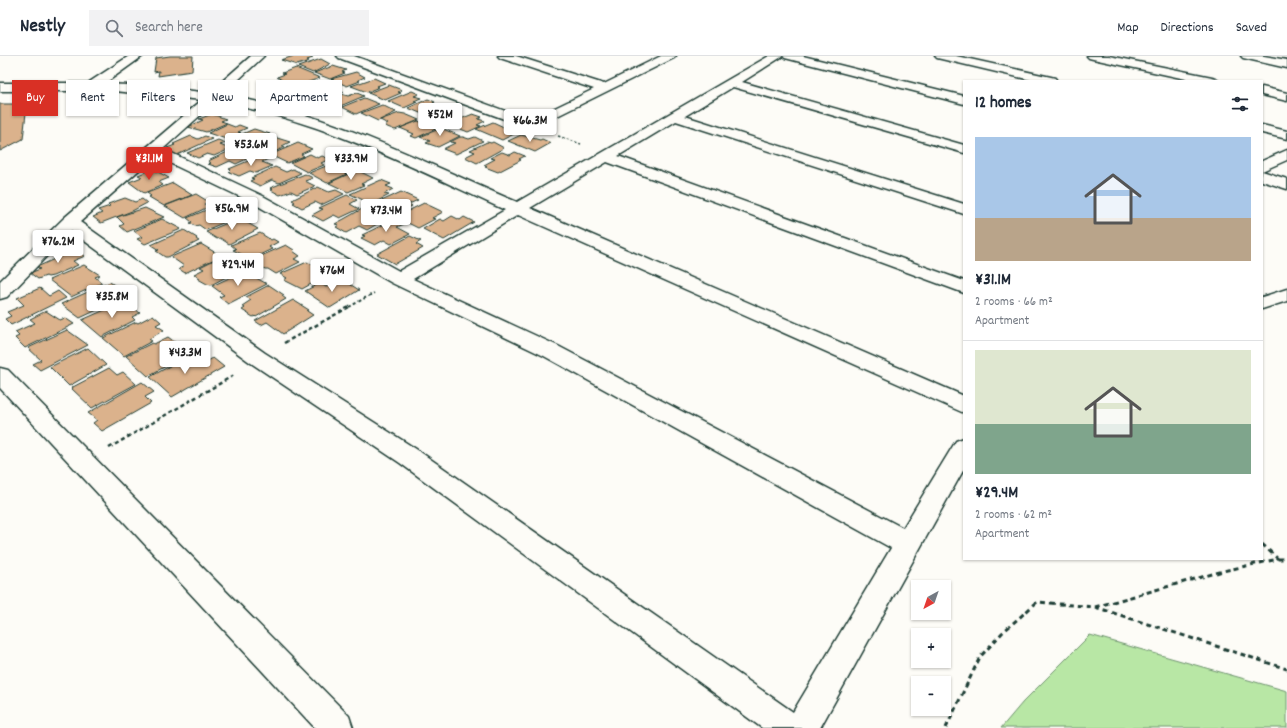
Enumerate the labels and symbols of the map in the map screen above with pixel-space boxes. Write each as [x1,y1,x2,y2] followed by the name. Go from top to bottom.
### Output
[416,103,464,137] pin: ¥52M
[497,109,563,143] pin: ¥66.3M
[218,133,284,167] pin: ¥53.6M
[116,147,182,181] pin: ¥31.1M
[318,147,384,181] pin: ¥33.9M
[199,197,265,231] pin: ¥56.9M
[353,199,419,233] pin: ¥73.4M
[25,230,91,264] pin: ¥76.2M
[205,253,271,287] pin: ¥29.4M
[308,259,356,293] pin: ¥76M
[79,285,145,319] pin: ¥35.8M
[152,341,218,375] pin: ¥43.3M
[911,580,951,620] north arrow

